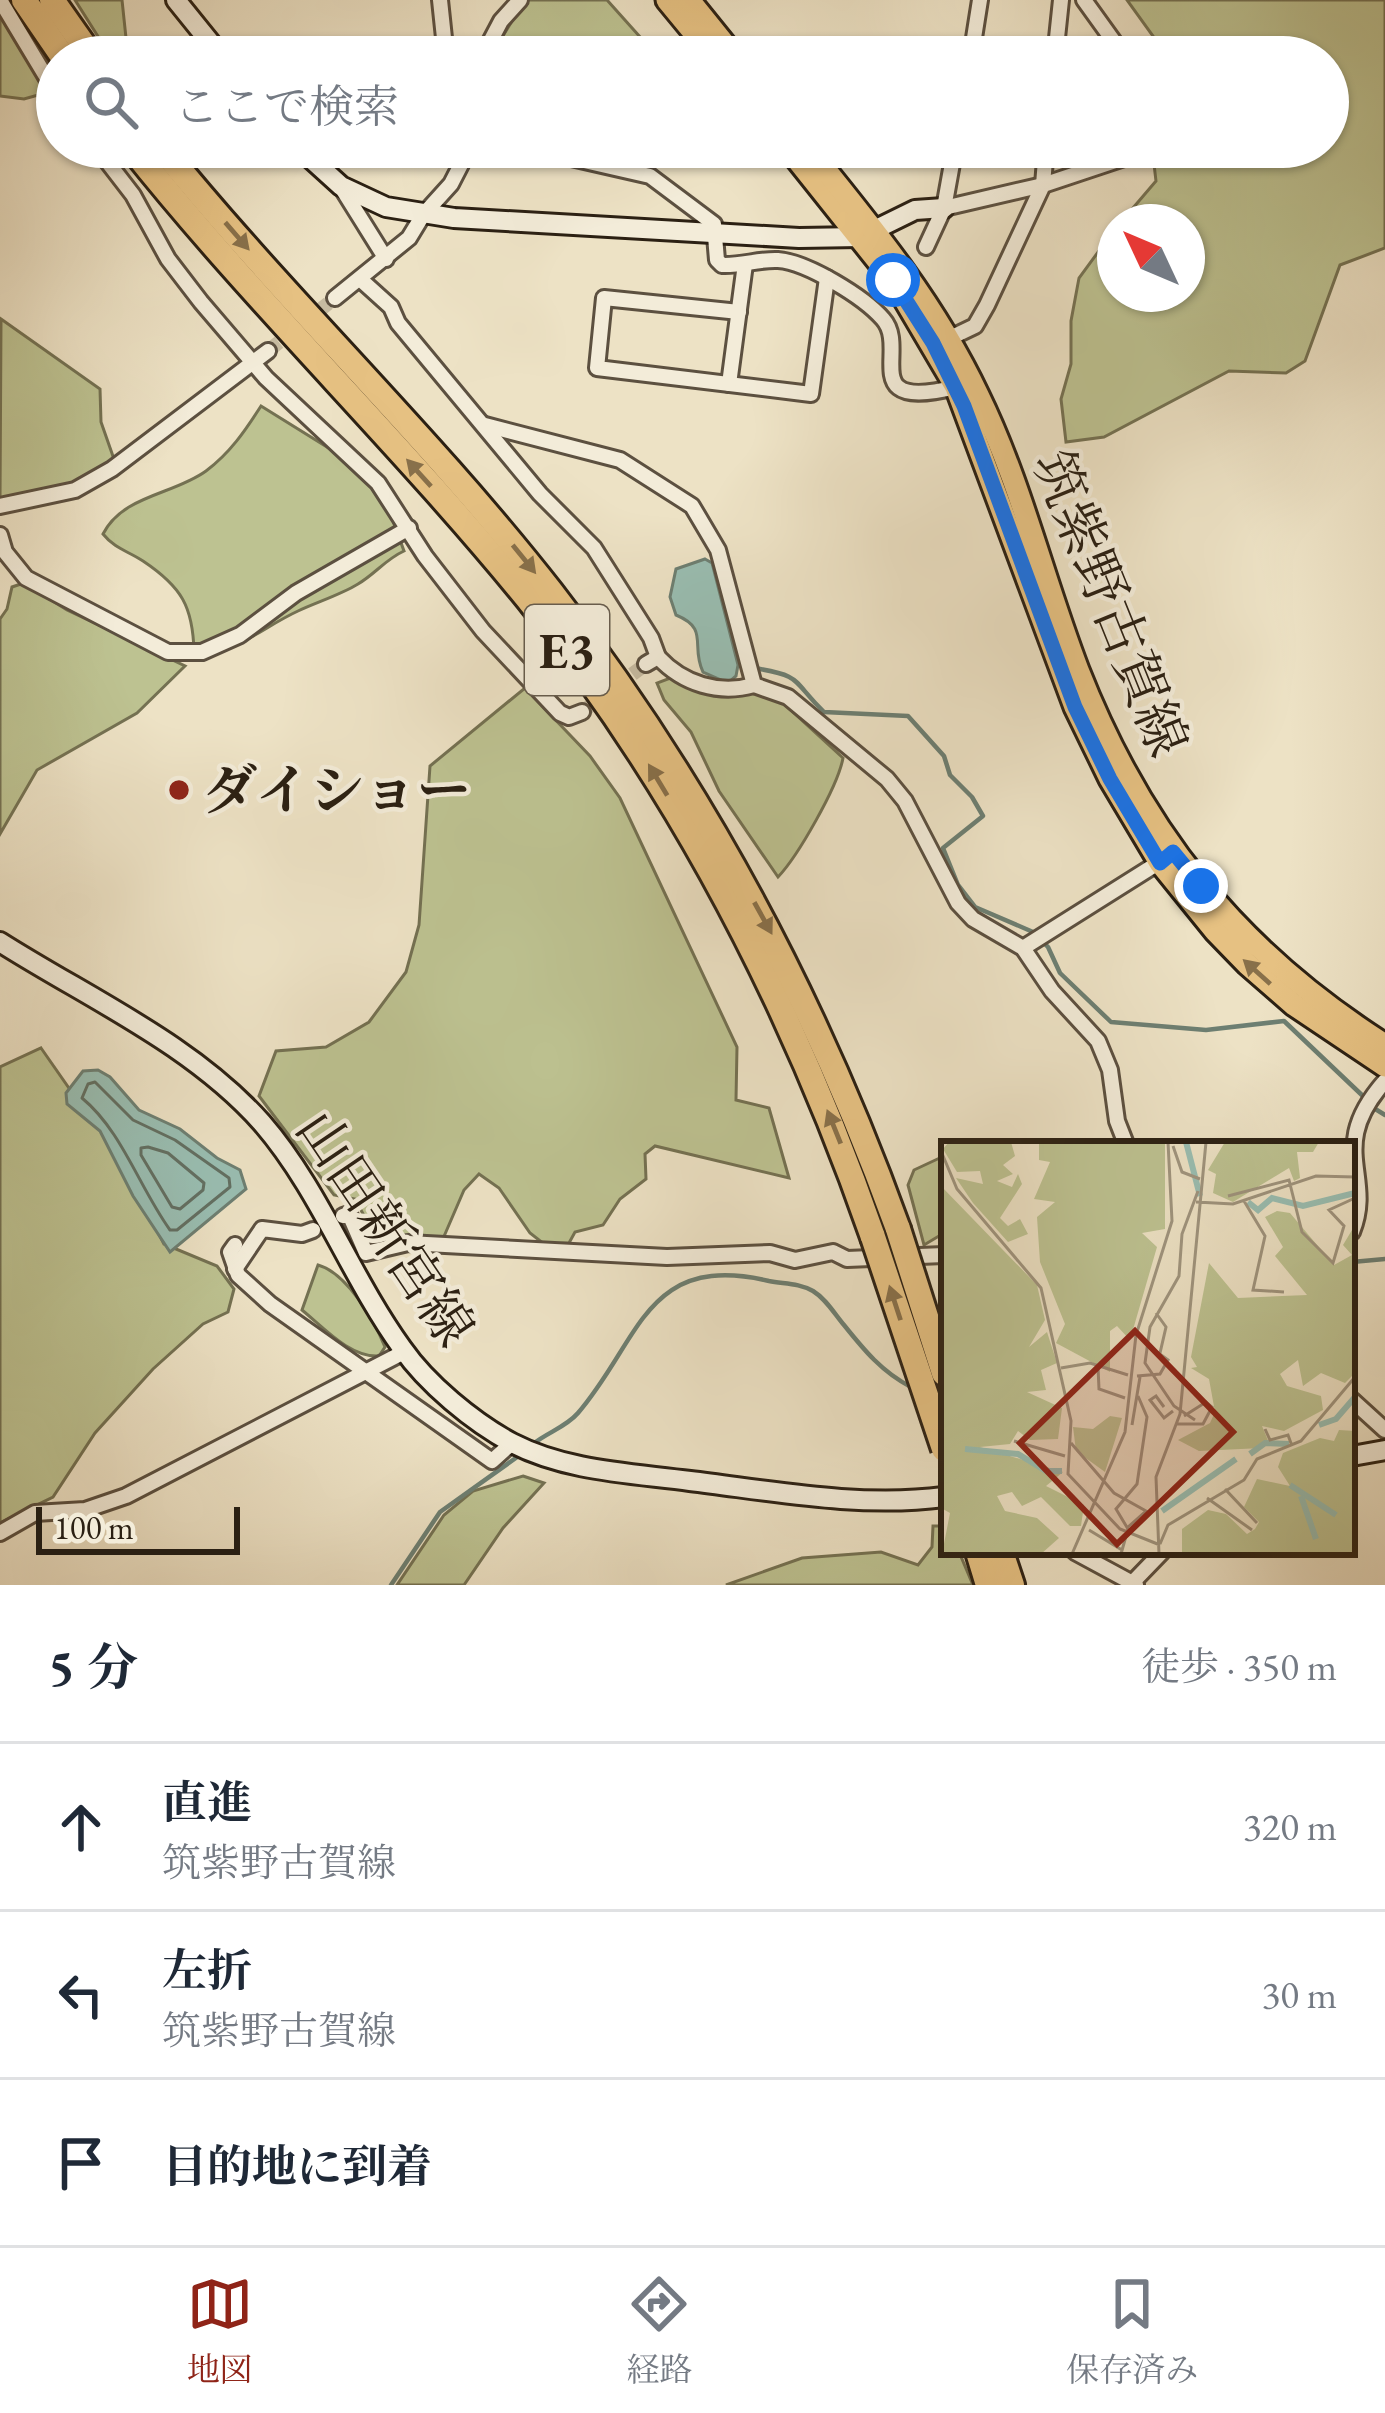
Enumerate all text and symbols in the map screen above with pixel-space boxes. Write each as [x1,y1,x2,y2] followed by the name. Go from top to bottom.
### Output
[36,36,1349,168] search box
[78,69,144,135] icon: search
[174,77,399,135] text: ここで検索
[1097,204,1205,312] north arrow
[223,222,250,251] one-way arrow
[866,253,920,307] route start
[1018,440,1204,766] street label: 筑紫野古賀線
[405,458,433,487] one-way arrow
[511,543,536,574] one-way arrow
[525,605,609,695] road number: E3
[203,755,471,825] place label: ダイショー
[648,763,669,797] one-way arrow
[166,777,192,803] marker: ダイショー
[1174,859,1228,913] route end
[752,900,773,935] one-way arrow
[1242,959,1271,986] one-way arrow
[281,1097,491,1359] street label: 山田新宮線
[824,1109,843,1145] one-way arrow
[941,1141,1355,1555] inset map
[885,1285,904,1321] one-way arrow
[36,1501,240,1554] scale bar
[54,1506,134,1549] text: 100 m
[48,1634,138,1700] text: 5 分
[1141,1641,1337,1692] text: 徒歩 · 350 m
[162,1773,252,1831] text: 直進
[48,1794,114,1860] icon: ahead
[1243,1801,1337,1852] text: 320 m
[162,1837,396,1888] text: 筑紫野古賀線
[162,1941,252,1999] text: 左折
[48,1962,114,2028] icon: left
[1261,1969,1337,2020] text: 30 m
[162,2005,396,2056] text: 筑紫野古賀線
[48,2130,114,2196] icon: arrive
[162,2137,432,2195] text: 目的地に到着
[187,2271,253,2391] tab: 地図
[626,2271,692,2391] tab: 経路
[1066,2271,1198,2391] tab: 保存済み

